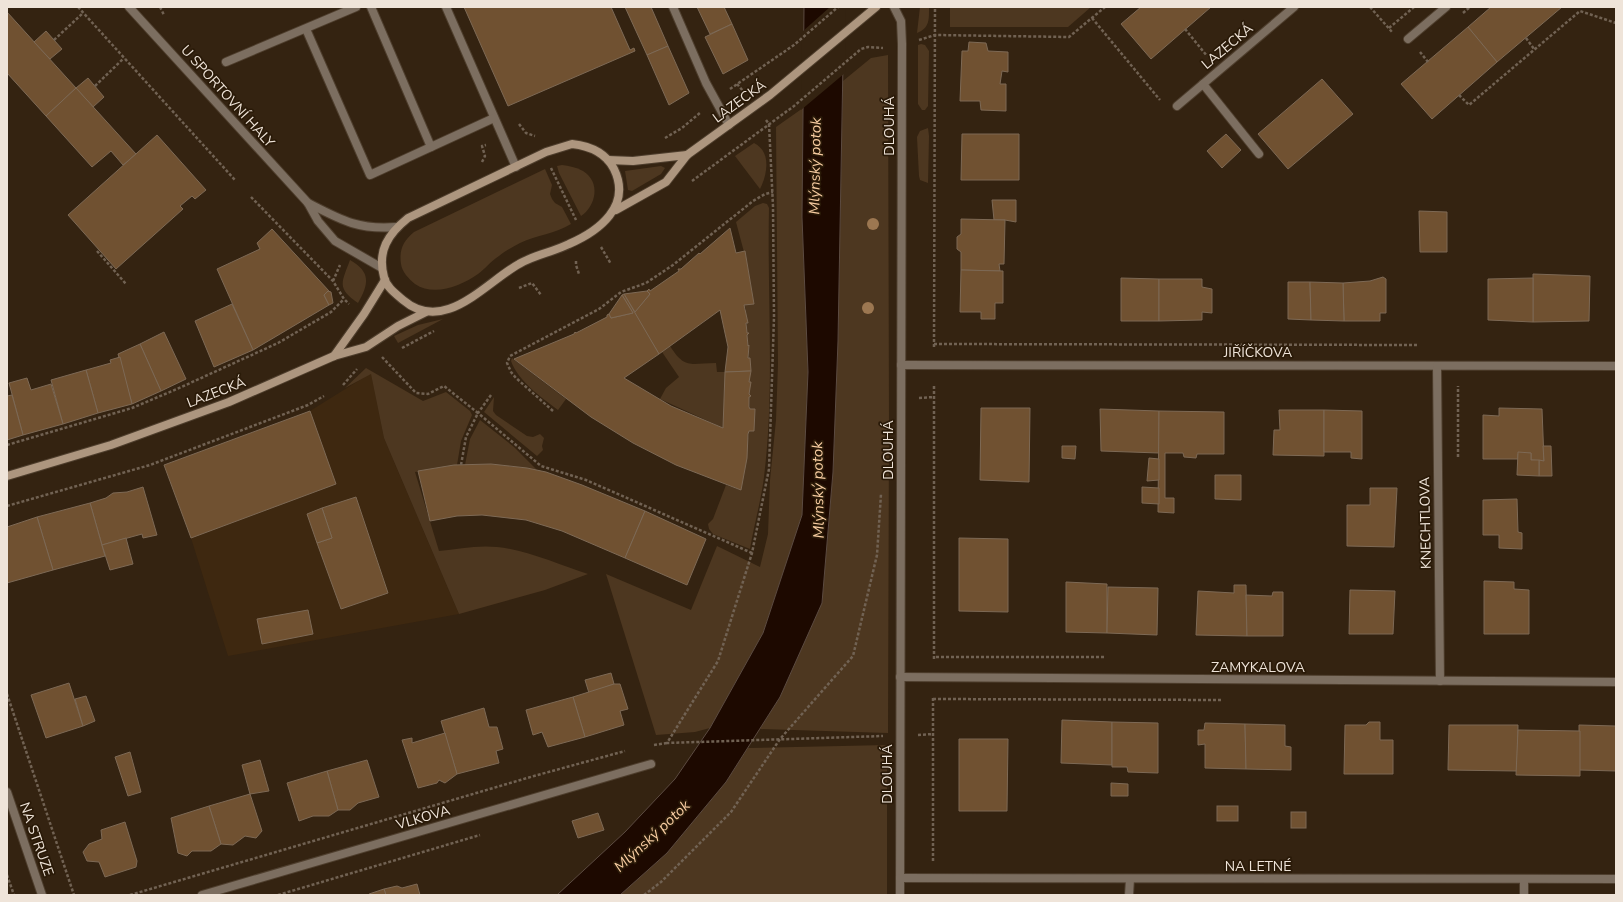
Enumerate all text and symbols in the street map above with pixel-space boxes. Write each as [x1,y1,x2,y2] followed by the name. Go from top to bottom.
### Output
[1198,19,1257,74] street label: LAZECKÁ
[177,41,279,152] street label: U SPORTOVNÍ HALY
[709,76,770,127] street label: LAZECKÁ
[880,96,899,156] street label: DLOUHÁ
[804,117,826,215] water label: Mlýnský potok
[1223,343,1292,362] street label: JIŘÍČKOVA
[184,373,248,412] street label: LAZECKÁ
[879,420,898,480] street label: DLOUHÁ
[807,441,829,539] water label: Mlýnský potok
[1415,477,1436,569] street label: KNECHTLOVA
[1211,658,1305,677] street label: ZAMYKALOVA
[878,744,897,804] street label: DLOUHÁ
[610,795,695,877] water label: Mlýnský potok
[15,800,58,879] street label: NA STRUZE
[393,801,452,834] street label: VLKOVA
[1225,857,1291,876] street label: NA LETNÉ

